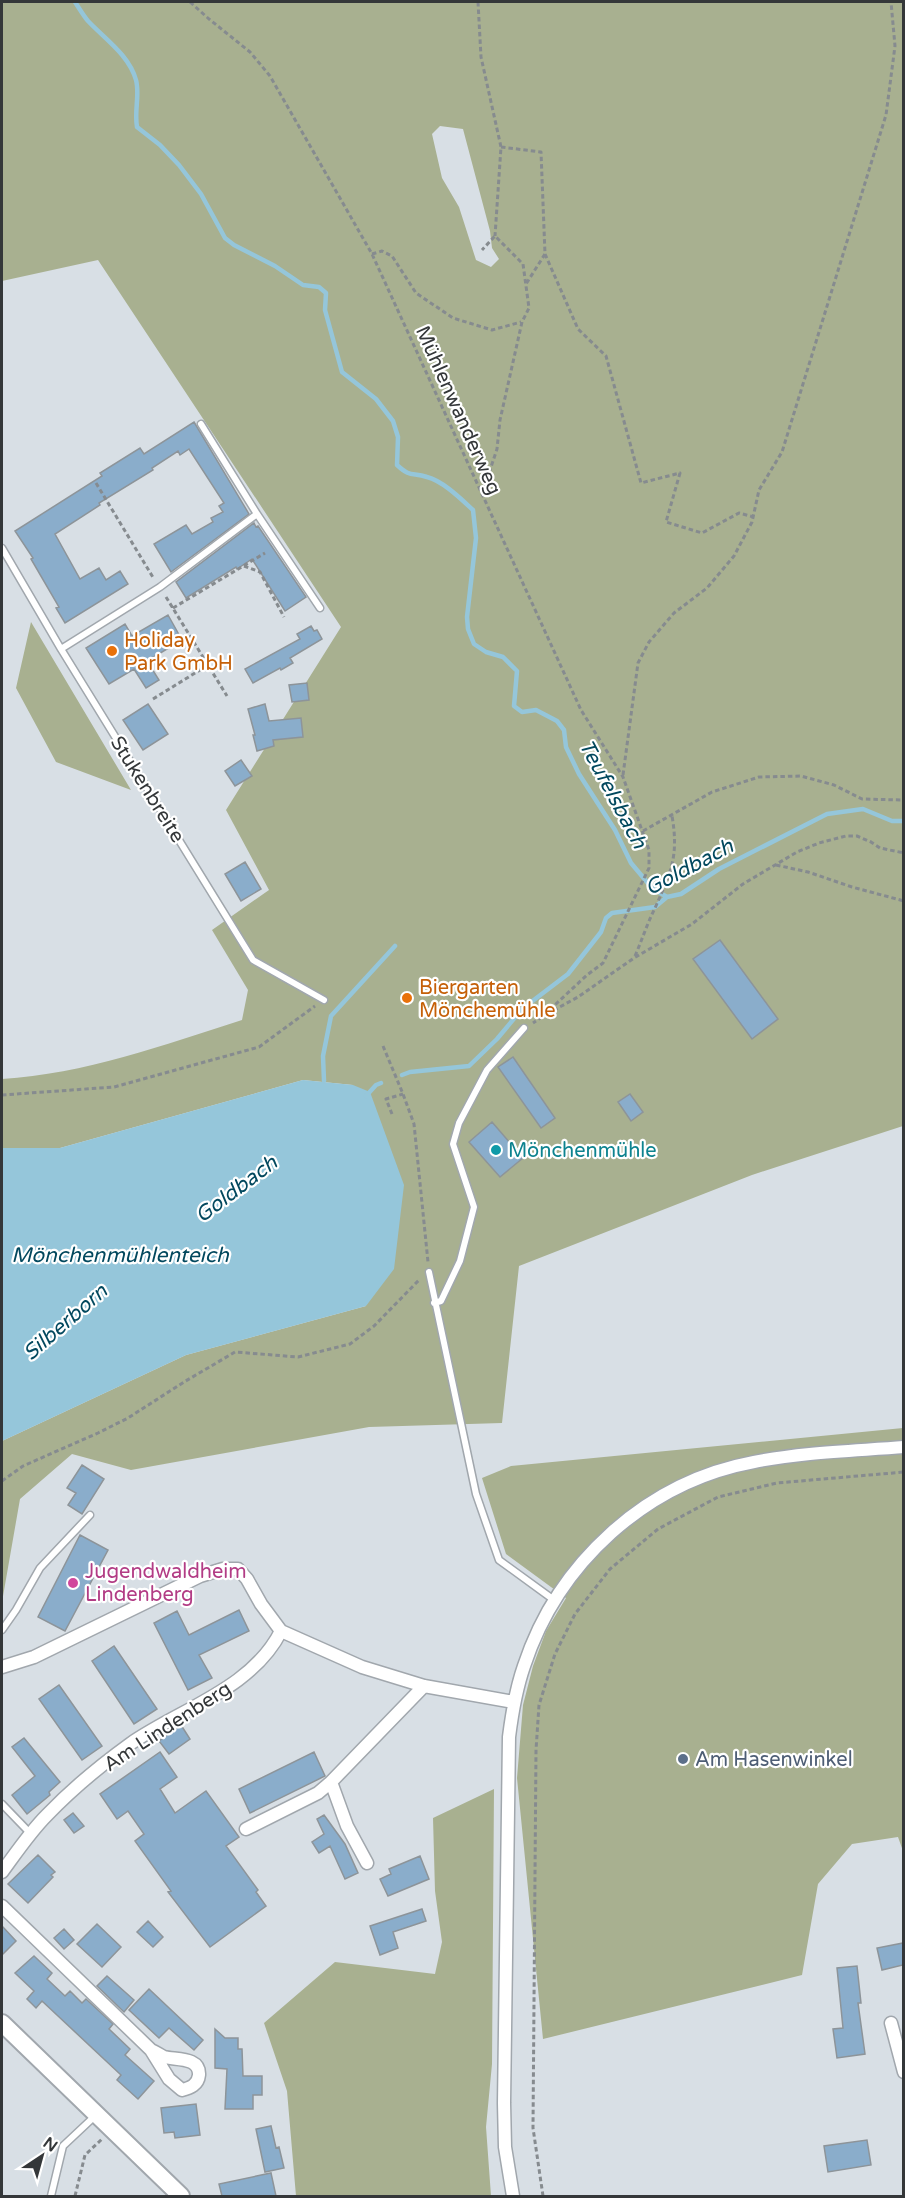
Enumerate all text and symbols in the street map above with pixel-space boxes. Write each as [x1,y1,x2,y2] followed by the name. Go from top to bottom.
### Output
[410,322,506,498] street label: Mühlenwanderweg
[124,629,233,676] place label: Holiday Park GmbH
[105,644,119,658] marker: Holiday Park GmbH
[105,732,189,847] street label: Stukenbreite
[573,735,652,854] water label: Teufelsbach
[641,833,739,901] water label: Goldbach
[419,976,555,1023] place label: Biergarten Mönchemühle
[400,991,414,1005] marker: Biergarten Mönchemühle
[508,1139,657,1163] place label: Mönchenmühle
[489,1143,503,1157] marker: Mönchenmühle
[190,1150,283,1228] water label: Goldbach
[11,1243,230,1268] water label: Mönchenmühlenteich
[18,1278,113,1366] water label: Silberborn
[85,1560,247,1607] place label: Jugendwaldheim Lindenberg
[66,1576,80,1590] marker: Jugendwaldheim Lindenberg
[99,1677,236,1777] street label: Am Lindenberg
[695,1748,853,1772] place label: Am Hasenwinkel
[676,1752,690,1766] marker: Am Hasenwinkel
[12,2126,72,2186] north arrow
[39,2133,61,2157] text: N

